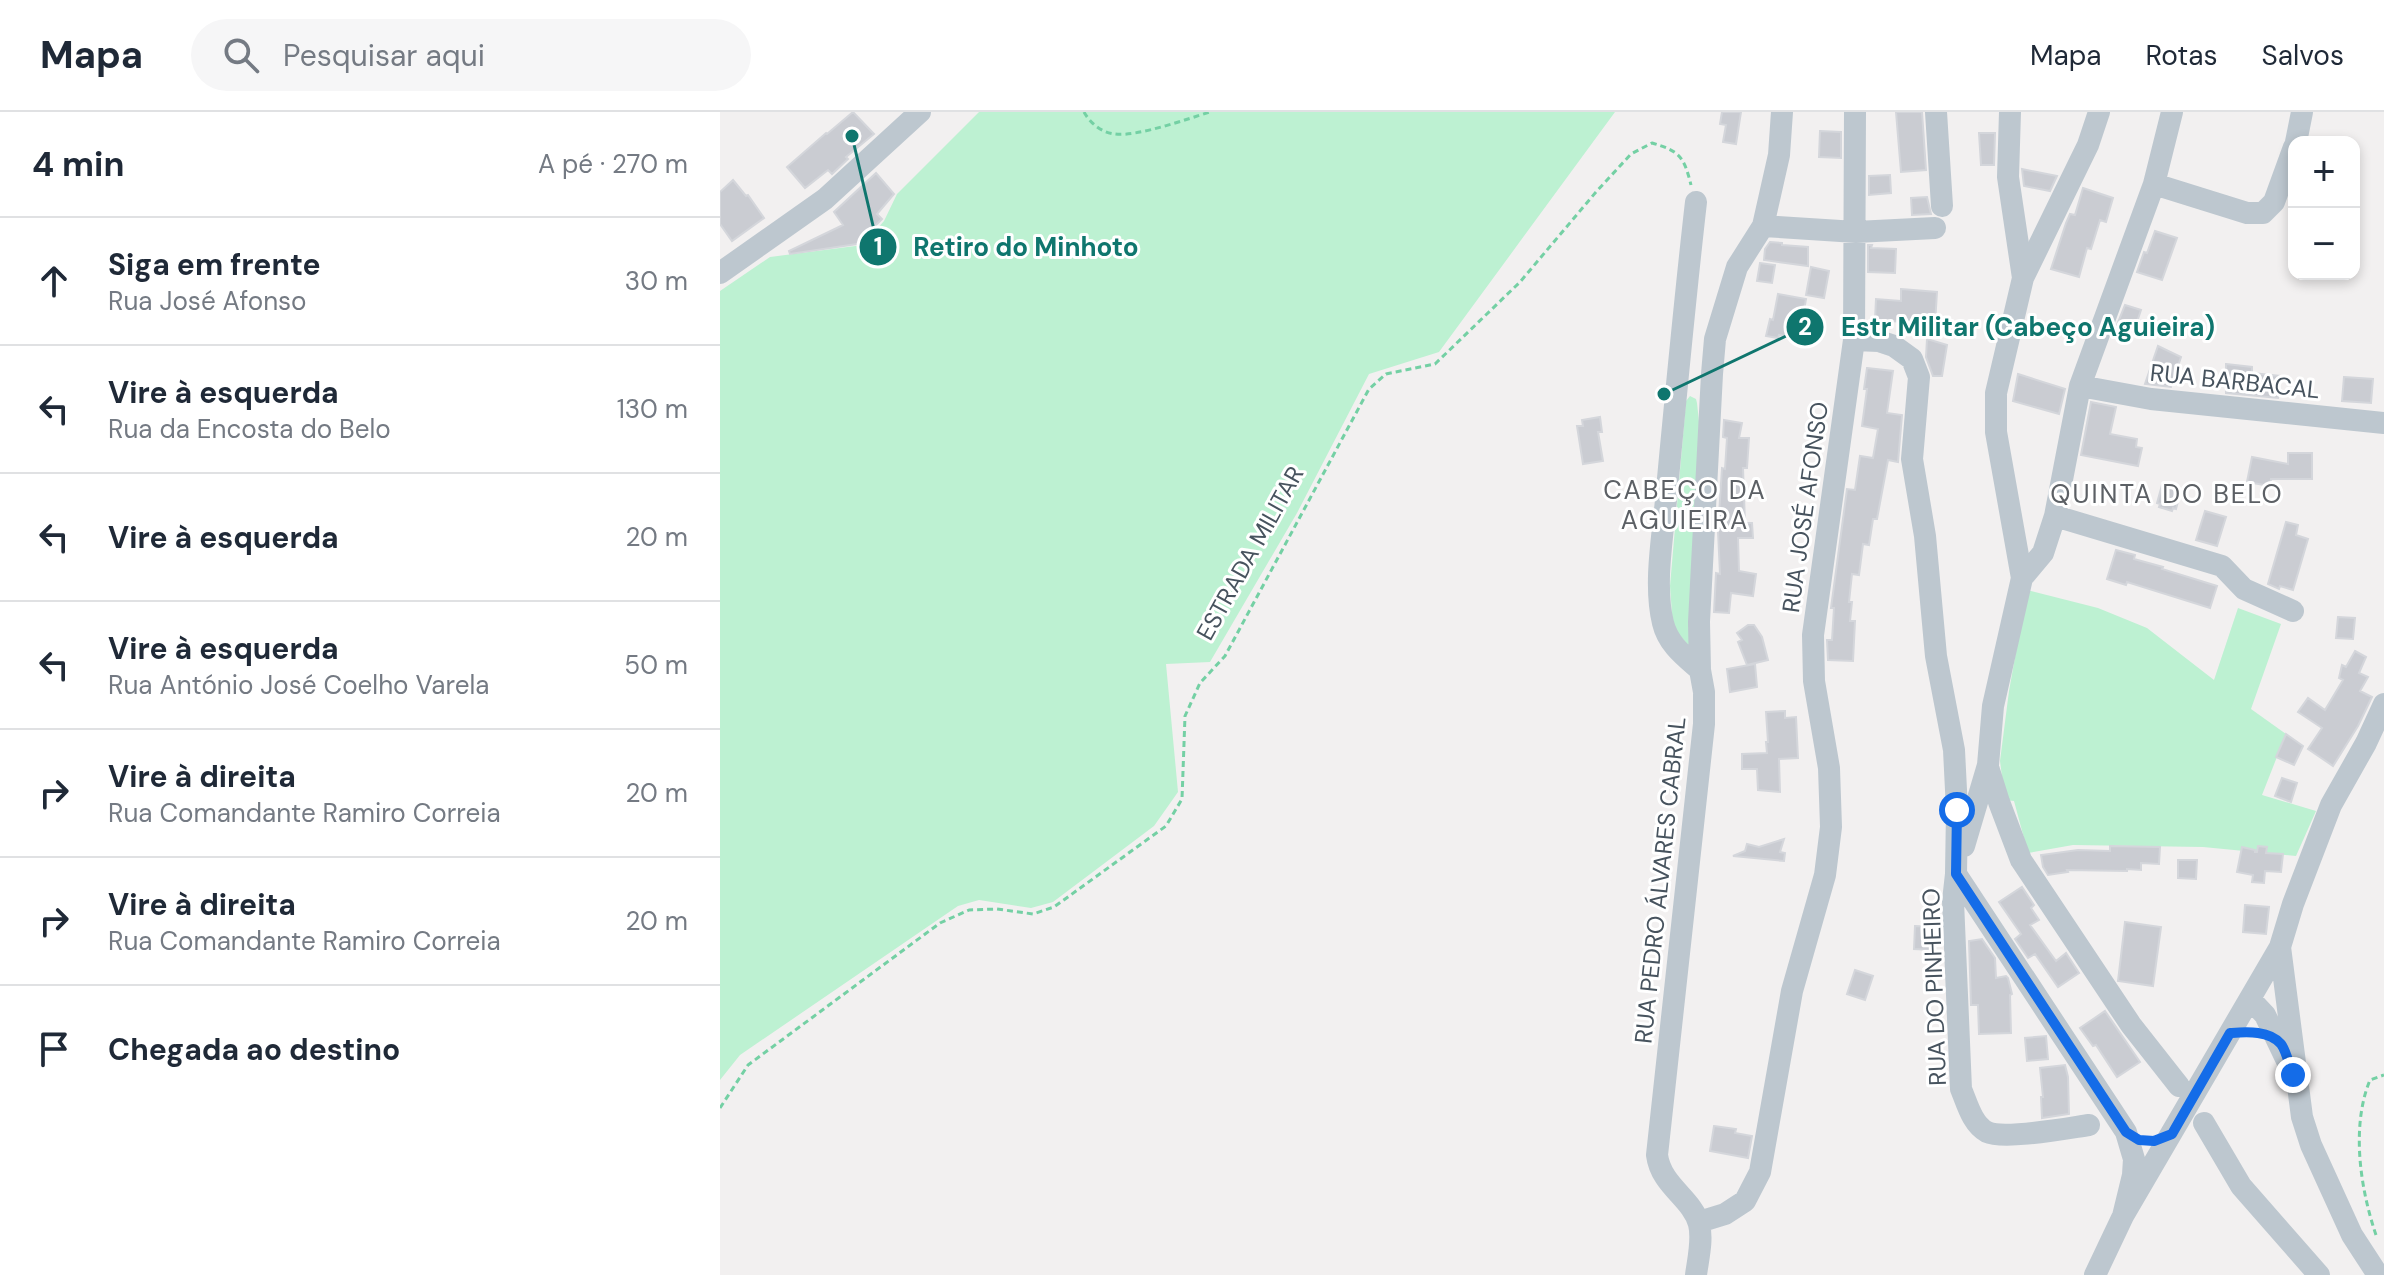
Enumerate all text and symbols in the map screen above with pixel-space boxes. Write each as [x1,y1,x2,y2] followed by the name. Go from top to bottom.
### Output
[191,19,751,91] search box
[40,30,143,80] text: Mapa
[219,33,263,77] icon: search
[283,36,485,75] text: Pesquisar aqui
[2030,37,2101,74] text: Mapa
[2145,37,2218,74] text: Rotas
[2262,37,2344,74] text: Salvos
[2288,136,2360,280] map controls
[2288,136,2360,208] button: +
[32,142,124,187] text: 4 min
[538,147,688,181] text: A pé · 270 m
[2288,208,2360,280] button: −
[858,222,1155,272] callout: Retiro do Minhoto
[913,230,1139,264] text: Retiro do Minhoto
[874,231,882,262] text: 1
[108,245,321,284] text: Siga em frente
[32,259,76,303] icon: ahead
[625,264,688,298] text: 30 m
[108,284,307,318] text: Rua José Afonso
[1785,302,2231,352] callout: Estr Militar (Cabeço Aguieira)
[1841,310,2215,344] text: Estr Militar (Cabeço Aguieira)
[1798,311,1812,342] text: 2
[2149,357,2321,405] street label: RUA BARBACAL
[108,373,339,412] text: Vire à esquerda
[32,387,76,431] icon: left
[617,392,688,426] text: 130 m
[1775,400,1835,614] street label: RUA JOSÉ AFONSO
[108,412,391,446] text: Rua da Encosta do Belo
[1189,461,1311,645] street label: ESTRADA MILITAR
[1603,473,1767,537] district label: CABEÇO DA AGUIEIRA
[2050,477,2284,511] district label: QUINTA DO BELO
[32,515,76,559] icon: left
[108,518,339,557] text: Vire à esquerda
[625,520,688,554] text: 20 m
[108,629,339,668] text: Vire à esquerda
[32,643,76,687] icon: left
[624,648,688,682] text: 50 m
[108,668,489,702] text: Rua António José Coelho Varela
[1627,715,1693,1045] street label: RUA PEDRO ÁLVARES CABRAL
[108,757,296,796] text: Vire à direita
[32,771,76,815] icon: right
[625,776,688,810] text: 20 m
[1939,792,1975,828] route start
[108,796,501,830] text: Rua Comandante Ramiro Correia
[108,885,296,924] text: Vire à direita
[1915,888,1953,1086] street label: RUA DO PINHEIRO
[32,899,76,943] icon: right
[625,904,688,938] text: 20 m
[108,924,501,958] text: Rua Comandante Ramiro Correia
[32,1027,76,1071] icon: arrive
[108,1030,400,1069] text: Chegada ao destino
[2275,1057,2311,1093] route end

